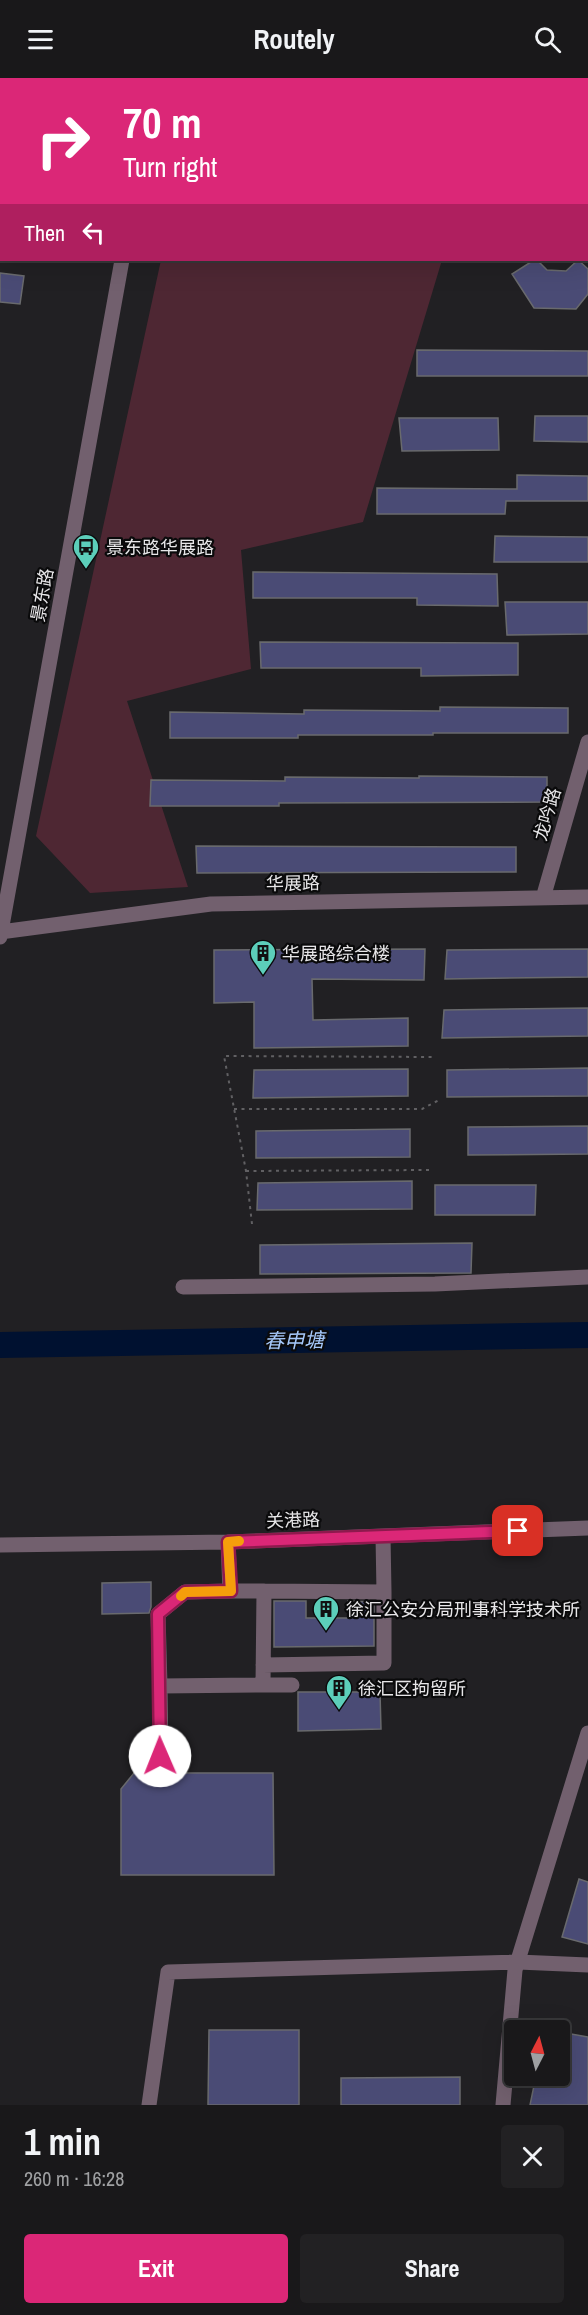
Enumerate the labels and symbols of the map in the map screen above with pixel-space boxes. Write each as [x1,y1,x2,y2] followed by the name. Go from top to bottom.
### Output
[71,532,101,570] bus stop icon: 景东路华展路
[106,535,214,560] place label: 景东路华展路
[25,566,59,624] street label: 景东路
[528,785,566,843] street label: 龙吟路
[266,870,320,896] street label: 华展路
[248,938,278,976] building icon: 华展路综合楼
[282,941,390,966] place label: 华展路综合楼
[264,1326,327,1354] water label: 春申塘
[492,1505,543,1556] pin
[266,1507,320,1533] street label: 关港路
[311,1594,341,1632] building icon: 徐汇公安分局刑事科学技术所
[346,1597,580,1622] place label: 徐汇公安分局刑事科学技术所
[324,1673,354,1711] building icon: 徐汇区拘留所
[358,1676,466,1701] place label: 徐汇区拘留所
[128,1724,192,1788] position arrow
[504,2020,570,2086] north arrow

